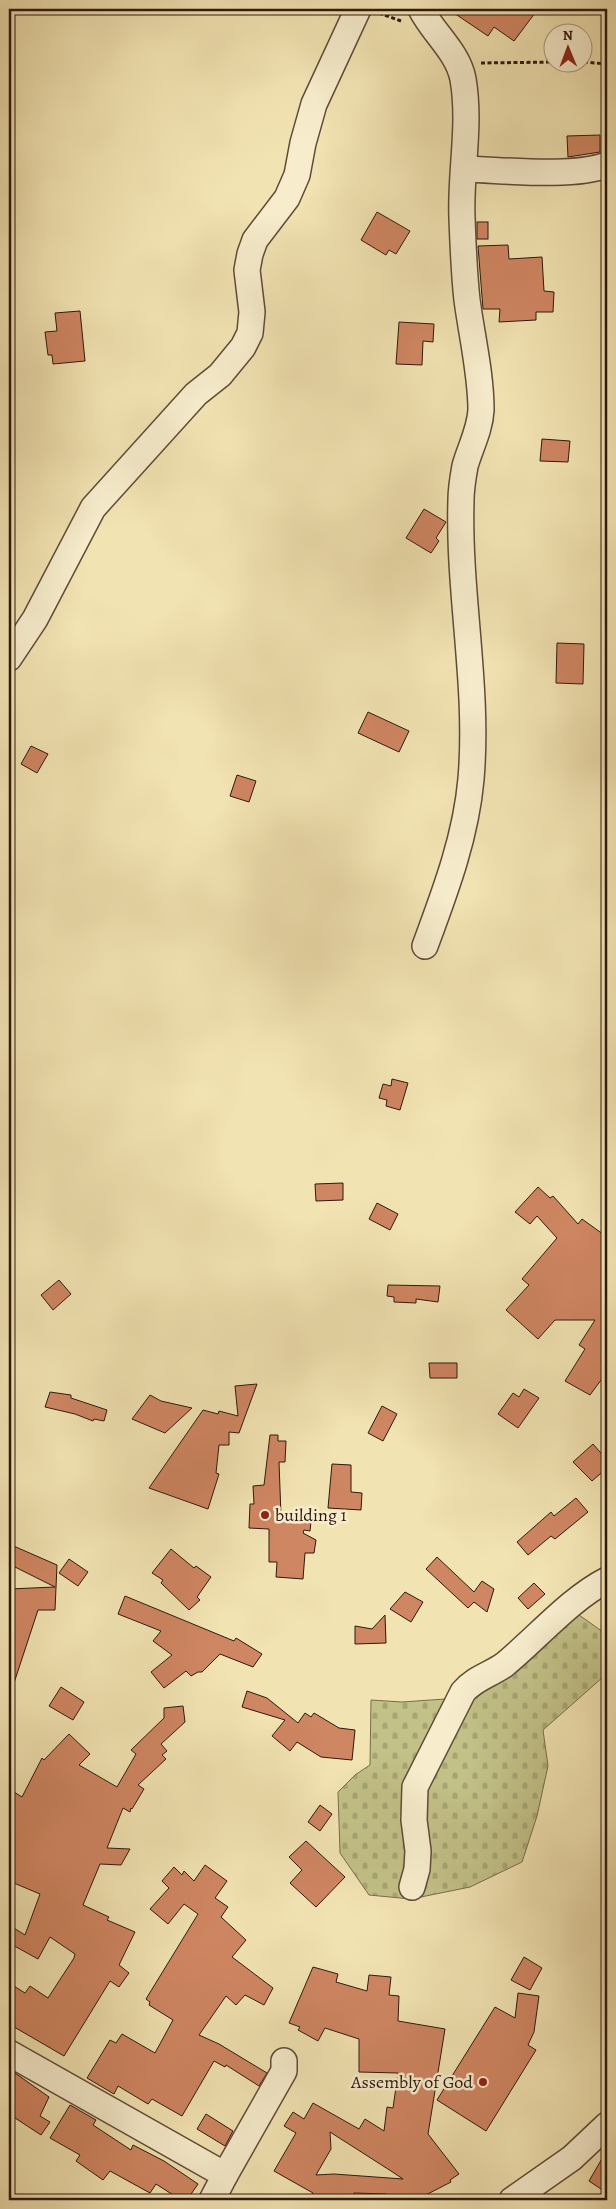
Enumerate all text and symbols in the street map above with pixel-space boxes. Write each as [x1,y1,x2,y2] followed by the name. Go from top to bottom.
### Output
[544,22,594,72] north arrow
[563,26,573,45] text: N
[275,1503,347,1527] place label: building 1
[259,1509,271,1521] marker: building 1
[350,2070,473,2094] place label: Assembly of God
[477,2076,489,2088] marker: Assembly of God

